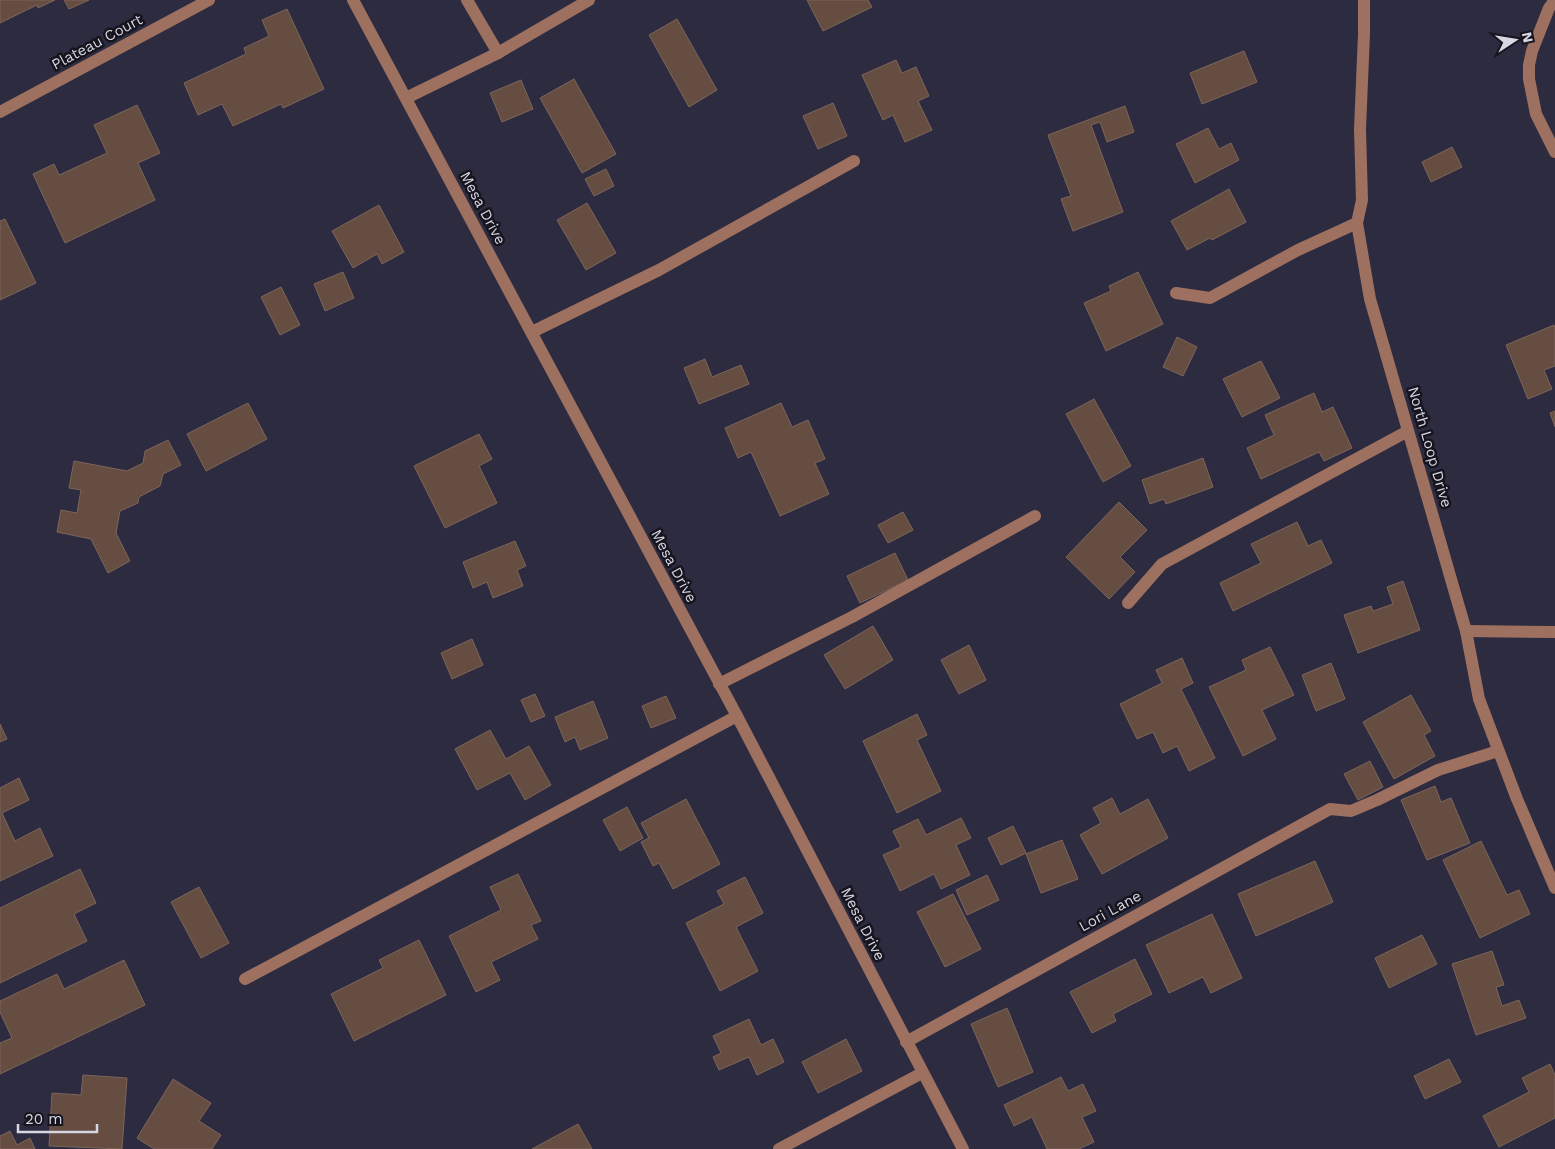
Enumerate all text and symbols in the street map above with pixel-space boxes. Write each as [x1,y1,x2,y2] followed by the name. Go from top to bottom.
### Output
[49,10,146,73] street label: Plateau Court
[1490,15,1540,65] north arrow
[1519,31,1537,44] text: N
[456,169,510,247] street label: Mesa Drive
[1404,385,1456,509] street label: North Loop Drive
[647,527,701,605] street label: Mesa Drive
[837,884,889,964] street label: Mesa Drive
[1076,887,1144,935] street label: Lori Lane
[18,1102,96,1134] scale bar
[25,1110,63,1128] text: 20 m

